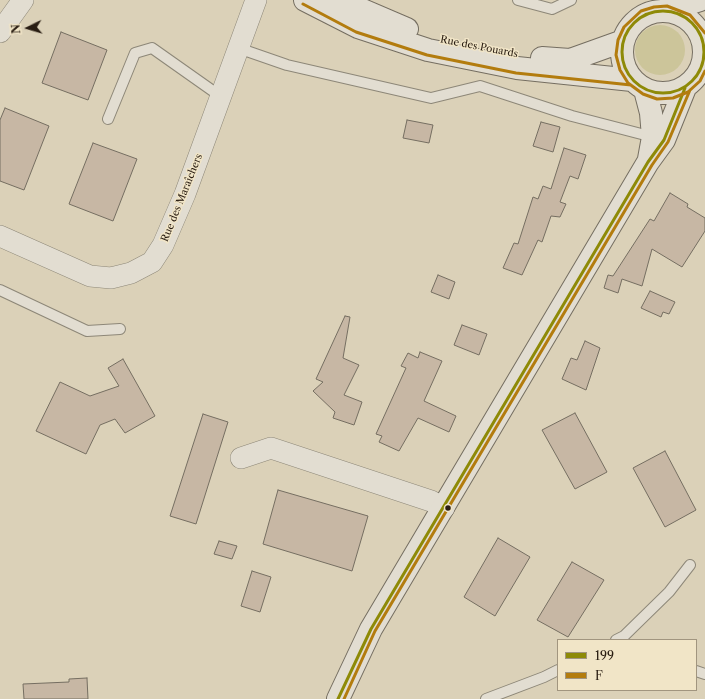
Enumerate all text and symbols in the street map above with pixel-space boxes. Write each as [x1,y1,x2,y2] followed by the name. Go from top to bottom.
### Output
[8,8,48,48] north arrow
[9,24,23,34] text: N
[439,34,519,60] street label: Rue des Pouards
[159,152,205,244] street label: Rue des Maraîchers
[443,503,453,513] unlabelled marker
[557,639,697,691] legend
[595,648,614,663] text: 199
[595,668,603,683] text: F

